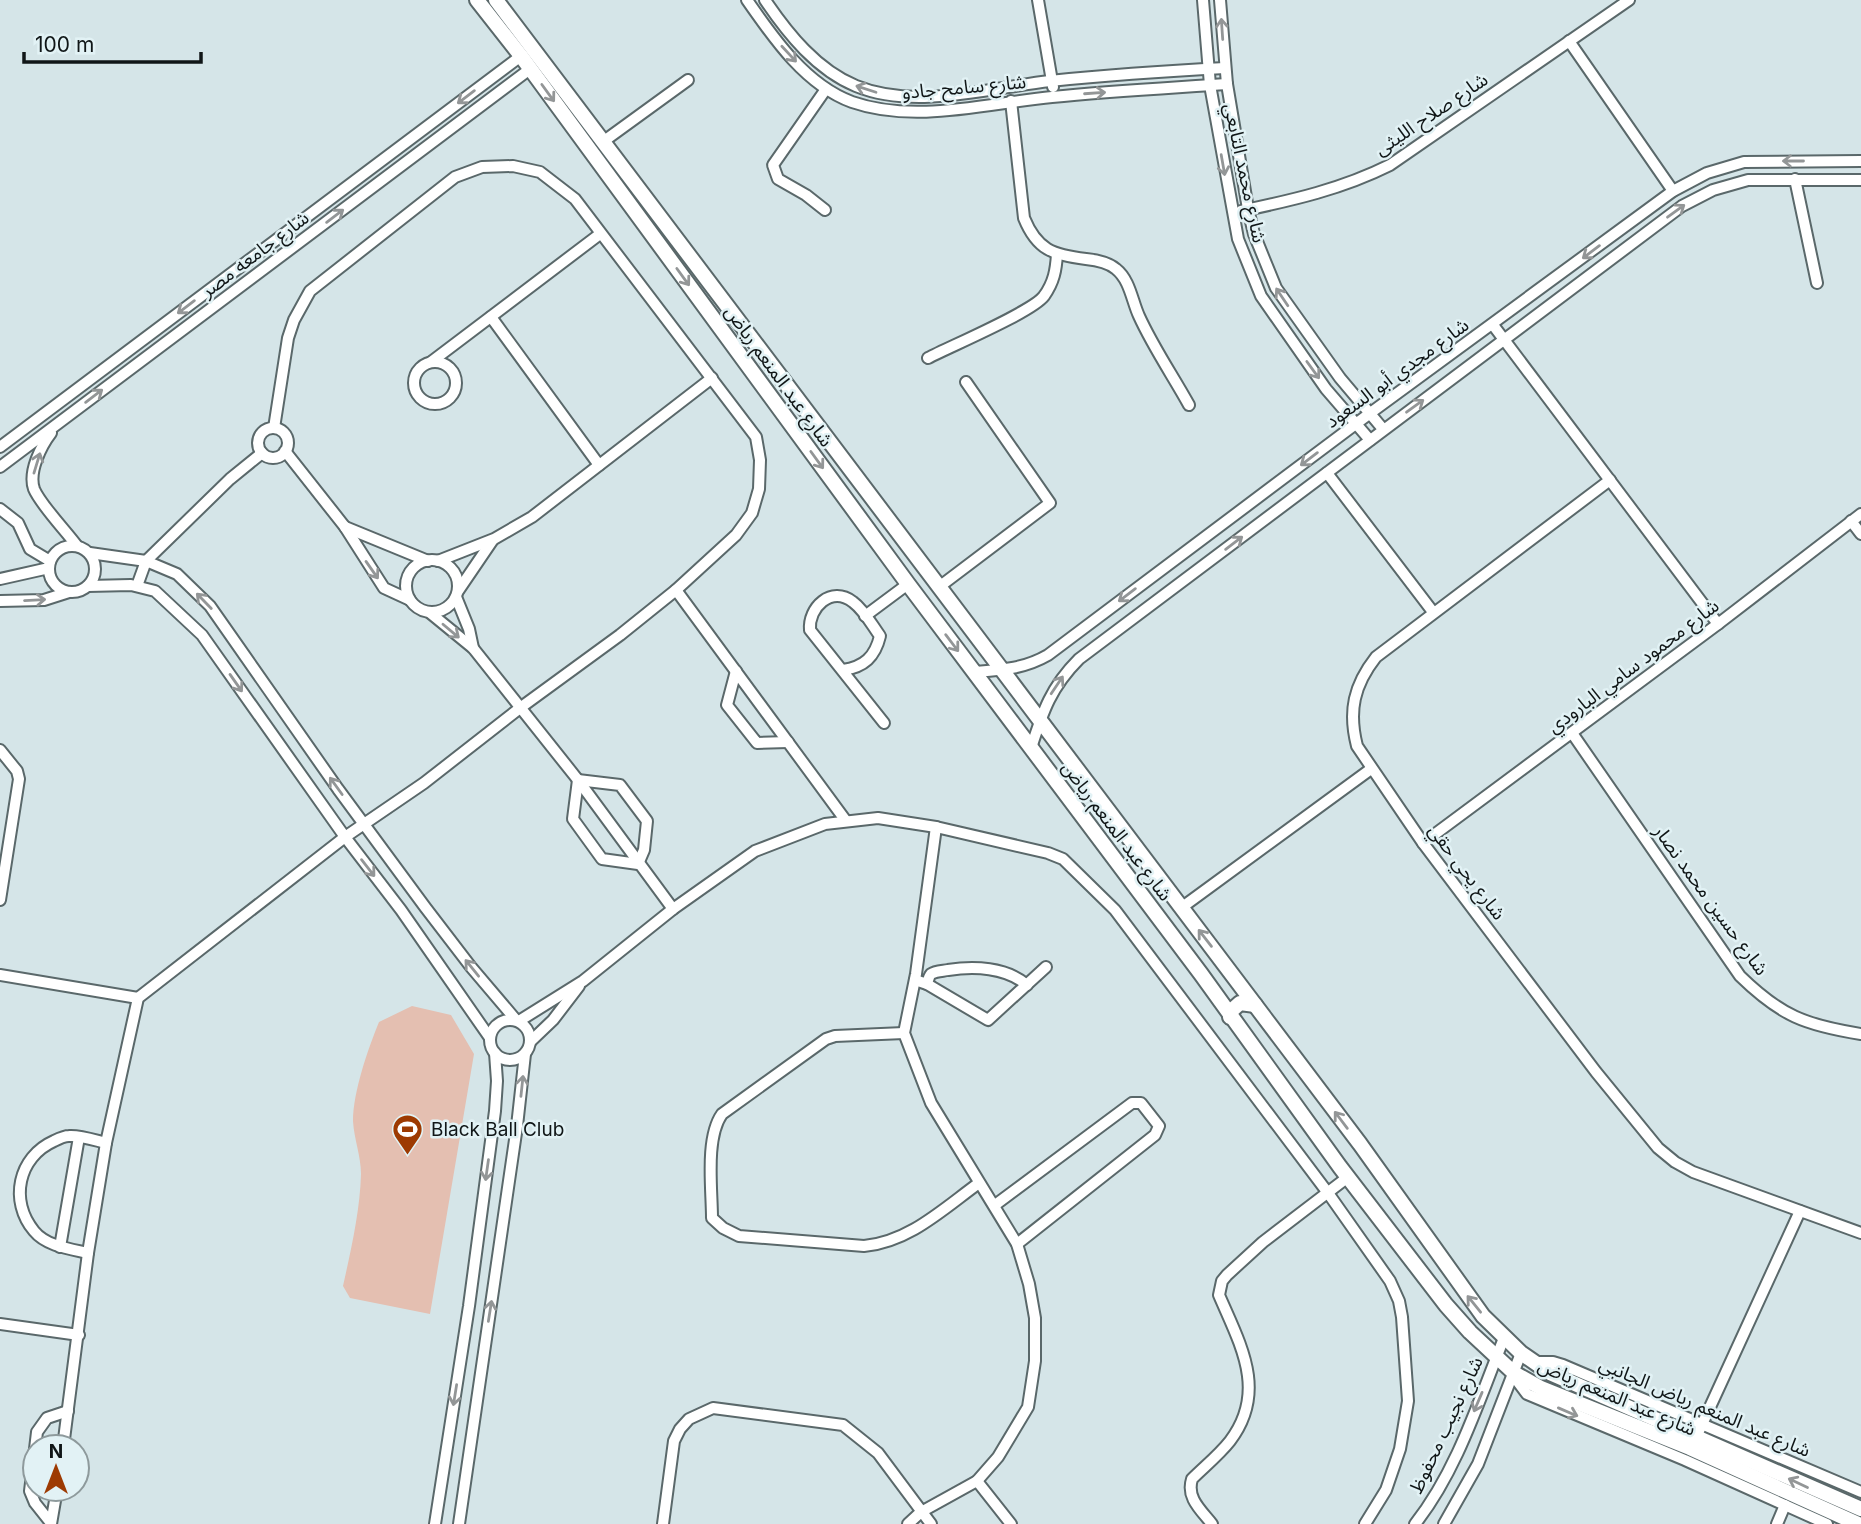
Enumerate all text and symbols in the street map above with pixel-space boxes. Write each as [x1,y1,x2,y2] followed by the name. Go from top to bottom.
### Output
[1216,18,1229,41] one-way arrow
[24,21,201,65] scale bar
[35,32,94,57] text: 100 m
[780,45,797,62] one-way arrow
[1370,68,1493,162] street label: شارع صلاح الليثى
[901,70,1027,107] street label: شارع سامح جادو
[855,82,877,94] one-way arrow
[541,83,555,102] one-way arrow
[1084,87,1107,100] one-way arrow
[457,90,476,104] one-way arrow
[1216,101,1271,246] street label: شارع محمد التابعي
[1217,153,1230,176] one-way arrow
[1782,154,1805,168] one-way arrow
[1666,204,1685,218] one-way arrow
[196,206,315,304] street label: شارع جامعه مصر
[325,208,343,223] one-way arrow
[1582,244,1601,259] one-way arrow
[675,267,690,286] one-way arrow
[1275,288,1289,307] one-way arrow
[178,300,196,315] one-way arrow
[718,301,838,453] street label: شارع عبد المنعم رياض
[1321,313,1475,436] street label: شارع مجدي أبو السعود
[1305,360,1320,379] one-way arrow
[84,389,103,404] one-way arrow
[1405,399,1424,413] one-way arrow
[810,450,824,469] one-way arrow
[31,452,44,474] one-way arrow
[1300,452,1319,466] one-way arrow
[1224,536,1243,551] one-way arrow
[365,560,379,579] one-way arrow
[1118,588,1137,603] one-way arrow
[23,593,46,606] one-way arrow
[195,593,212,610] one-way arrow
[1543,594,1725,741] street label: شارع محمود سامي البارودي
[441,623,459,638] one-way arrow
[945,633,960,652] one-way arrow
[229,673,243,692] one-way arrow
[1050,676,1064,695] one-way arrow
[1055,757,1177,907] street label: شارع عبد المنعم رياض
[329,777,343,796] one-way arrow
[1421,820,1511,927] street label: شارع يحي حقي
[1647,820,1773,981] street label: شارع حسين محمد نصار
[361,858,376,876] one-way arrow
[1197,929,1212,948] one-way arrow
[464,960,480,978] one-way arrow
[515,1075,528,1098] one-way arrow
[1334,1111,1349,1129] one-way arrow
[391,1112,425,1156] sports icon: Black Ball Club
[431,1118,564,1141] place label: Black Ball Club
[480,1158,493,1181] one-way arrow
[1466,1296,1482,1314] one-way arrow
[484,1300,497,1323] one-way arrow
[1595,1352,1814,1465] street label: شارع عبد المنعم رياض الجانبي
[1404,1353,1490,1498] street label: شارع نجيب محفوظ
[1533,1353,1699,1443] street label: شارع عبد المنعم رياض
[448,1383,461,1406] one-way arrow
[1471,1390,1484,1412] one-way arrow
[1557,1406,1579,1419] one-way arrow
[21,1433,91,1503] north arrow
[49,1440,63,1463] text: N
[1788,1476,1809,1489] one-way arrow

